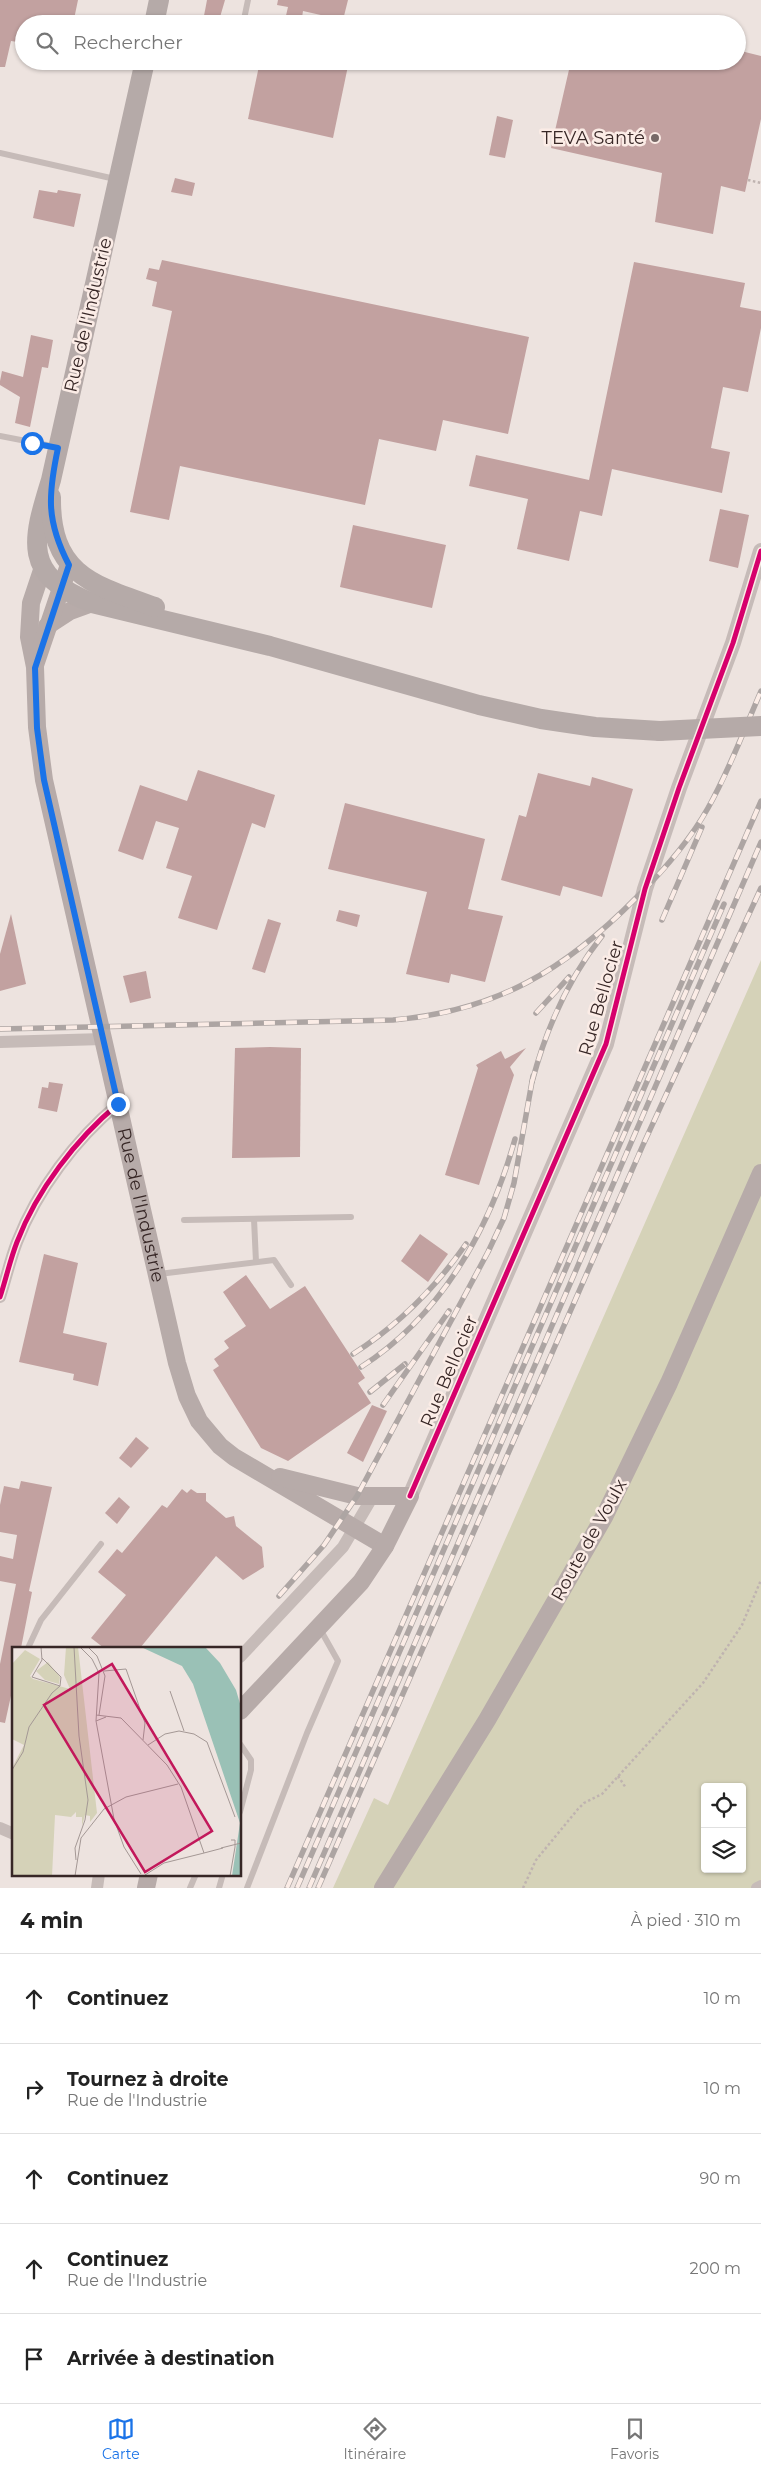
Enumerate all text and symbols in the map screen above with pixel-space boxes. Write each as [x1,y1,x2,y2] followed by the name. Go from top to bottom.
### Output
[15,15,746,70] search box
[33,29,61,57] icon: search
[73,31,183,54] text: Rechercher
[542,127,645,149] place label: TEVA Santé
[649,132,661,144] marker: TEVA Santé
[60,236,116,394] street label: Rue de l'Industrie
[21,432,44,455] route start
[574,938,628,1058] street label: Rue Bellocier
[107,1093,130,1116] route end
[113,1126,169,1285] street label: Rue de l'Industrie
[416,1312,482,1430] street label: Rue Bellocier
[546,1475,632,1605] street label: Route de Voulx
[12,1647,241,1876] inset map
[701,1783,746,1873] map controls
[701,1783,746,1828] button: locate
[701,1828,746,1873] button: layers
[20,1908,83,1933] text: 4 min
[631,1911,741,1930] text: À pied · 310 m
[20,1985,48,2013] icon: ahead
[67,1987,168,2010] text: Continuez
[703,1989,741,2008] text: 10 m
[67,2068,228,2091] text: Tournez à droite
[20,2075,48,2103] icon: right
[703,2079,741,2098] text: 10 m
[67,2091,207,2110] text: Rue de l'Industrie
[20,2165,48,2193] icon: ahead
[67,2167,168,2190] text: Continuez
[699,2169,741,2188] text: 90 m
[67,2248,168,2271] text: Continuez
[20,2255,48,2283] icon: ahead
[690,2259,741,2278] text: 200 m
[67,2271,207,2290] text: Rue de l'Industrie
[20,2345,48,2373] icon: arrive
[67,2347,275,2370] text: Arrivée à destination
[102,2415,140,2463] tab: Carte
[344,2415,406,2463] tab: Itinéraire
[610,2415,659,2463] tab: Favoris

